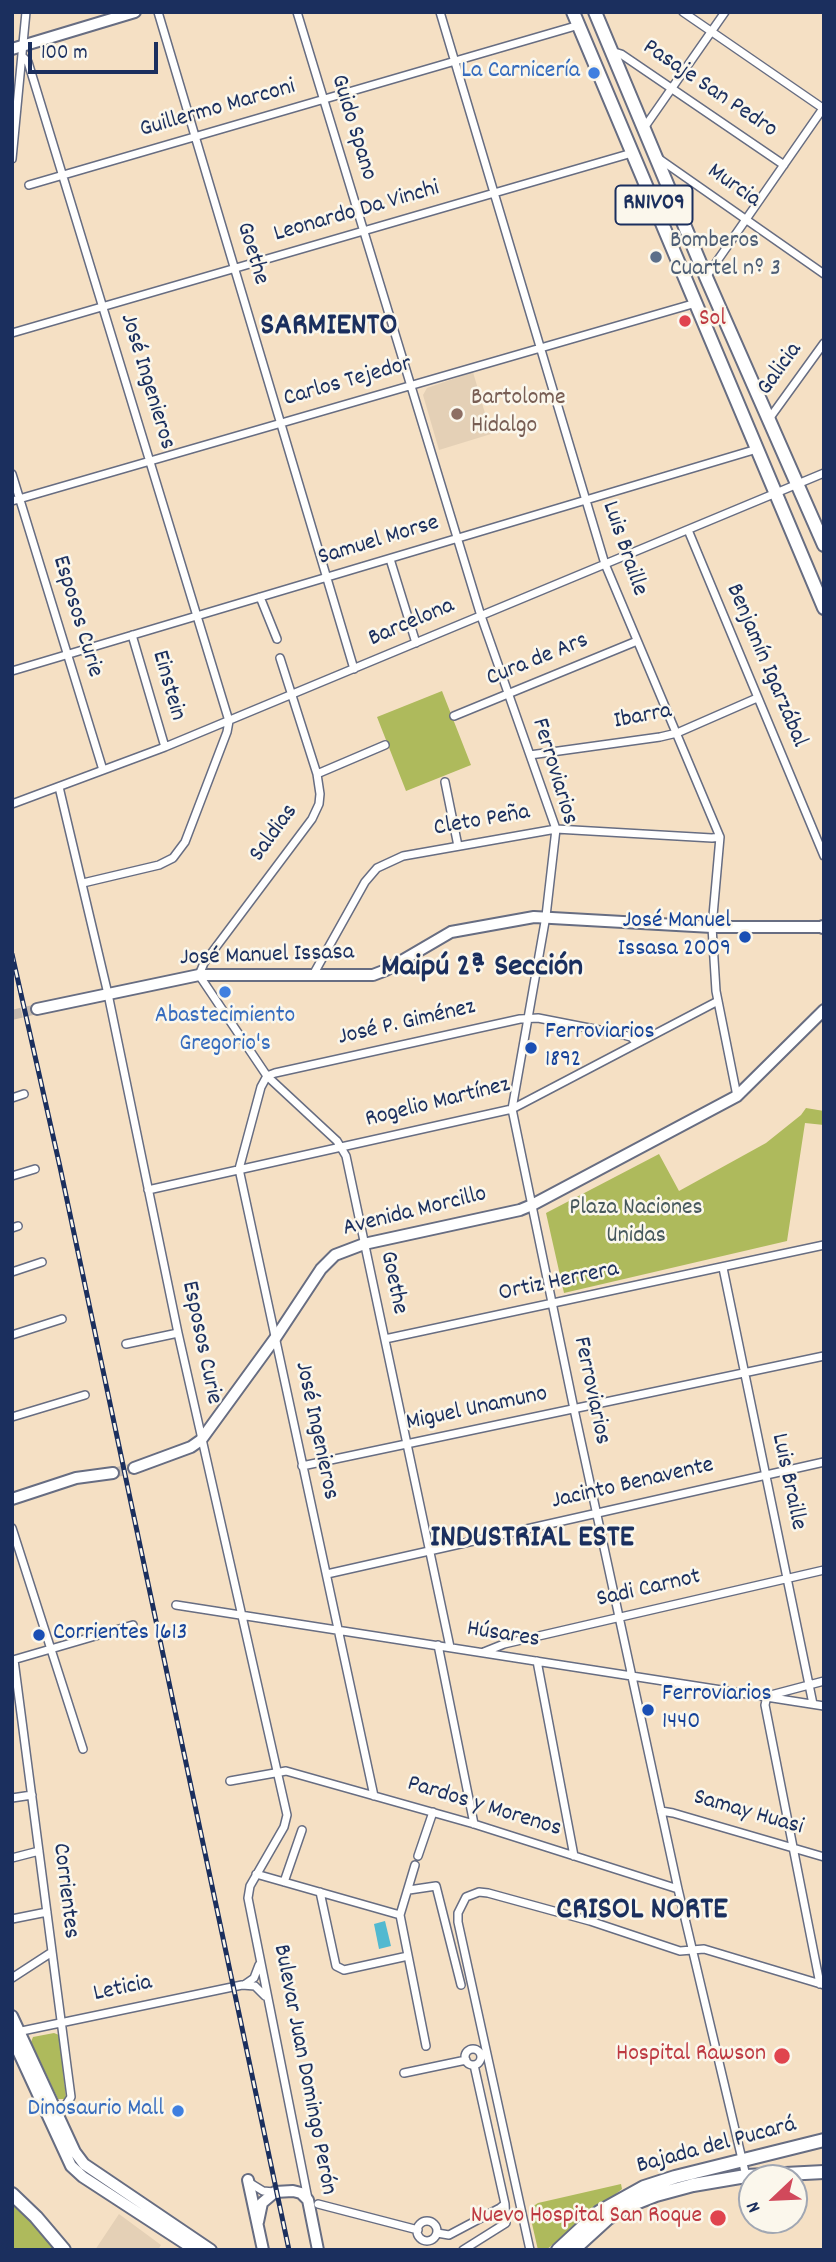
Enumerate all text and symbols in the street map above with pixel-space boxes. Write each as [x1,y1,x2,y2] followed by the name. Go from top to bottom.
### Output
[32,28,161,72] scale bar
[636,34,782,146] street label: Pasaje San Pedro
[41,39,88,69] text: 100 m
[461,59,580,87] place label: La Carnicería
[586,65,602,81] marker: La Carnicería
[322,72,382,184] street label: Guido Spano
[137,74,299,146] street label: Guillermo Marconi
[701,158,765,216] street label: Murcia
[271,176,443,250] street label: Leonardo Da Vinchi
[616,186,692,224] road number: RN1V09
[228,219,274,289] street label: Goethe
[670,229,781,285] place label: Bomberos Cuartel nº 3
[648,249,664,265] marker: Bomberos Cuartel nº 3
[699,307,726,335] place label: Sol
[252,310,406,348] district label: SARMIENTO
[112,311,180,453] street label: José Ingenieros
[677,313,693,329] marker: Sol
[752,338,810,402] street label: Galicia
[281,351,415,415] street label: Carlos Tejedor
[471,386,566,442] place label: Bartolome Hidalgo
[449,406,465,422] marker: Bartolome Hidalgo
[593,498,653,600] street label: Luis Braille
[315,510,443,574] street label: Samuel Morse
[44,553,108,681] street label: Esposos Curie
[718,580,812,752] street label: Benjamín Igarzábal
[365,593,459,655] street label: Barcelona
[483,628,593,694] street label: Cura de Ars
[143,648,191,724] street label: Einstein
[612,698,674,738] street label: Ibarra
[523,715,583,829] street label: Ferroviarios
[244,799,306,869] street label: Saldias
[432,799,532,845] street label: Cleto Peña
[618,909,731,965] place label: José Manuel Issasa 2009
[737,929,753,945] marker: José Manuel Issasa 2009
[179,940,355,974] street label: José Manuel Issasa
[381,951,583,989] district label: Maipú 2ª Sección
[217,984,233,1000] marker: Abastecimiento Gregorio's
[336,994,478,1054] street label: José P. Giménez
[155,1004,295,1060] place label: Abastecimiento Gregorio's
[545,1020,654,1076] place label: Ferroviarios 1892
[523,1040,539,1056] marker: Ferroviarios 1892
[363,1072,513,1136] street label: Rogelio Martínez
[340,1181,490,1245] street label: Avenida Morcillo
[569,1196,703,1252] park label: Plaza Naciones Unidas
[371,1249,413,1317] street label: Goethe
[496,1256,622,1310] street label: Ortiz Herrera
[173,1279,227,1407] street label: Esposos Curie
[565,1334,615,1448] street label: Ferroviarios
[286,1359,344,1503] street label: José Ingenieros
[404,1381,550,1439] street label: Miguel Unamuno
[763,1431,811,1533] street label: Luis Braille
[549,1452,717,1518] street label: Jacinto Benavente
[417,1522,647,1560] district label: INDUSTRIAL ESTE
[594,1564,704,1616] street label: Sadi Carnot
[464,1616,542,1656] street label: Húsares
[53,1621,187,1649] place label: Corrientes 1613
[31,1627,47,1643] marker: Corrientes 1613
[662,1682,771,1738] place label: Ferroviarios 1440
[640,1702,656,1718] marker: Ferroviarios 1440
[403,1771,565,1845] street label: Pardos y Morenos
[690,1785,806,1843] street label: Samay Huasi
[44,1842,84,1940] street label: Corrientes
[546,1894,738,1932] district label: CRISOL NORTE
[265,1942,341,2198] street label: Bulevar Juan Domingo Perón
[91,1970,155,2010] street label: Leticia
[616,2042,766,2070] place label: Hospital Rawson
[772,2046,792,2066] marker: Hospital Rawson
[28,2097,164,2125] place label: Dinosaurio Mall
[170,2103,186,2119] marker: Dinosaurio Mall
[634,2112,800,2182] street label: Bajada del Pucará
[738,2164,808,2234] north arrow
[741,2197,769,2216] text: N
[471,2204,702,2232] place label: Nuevo Hospital San Roque
[708,2208,728,2228] marker: Nuevo Hospital San Roque

